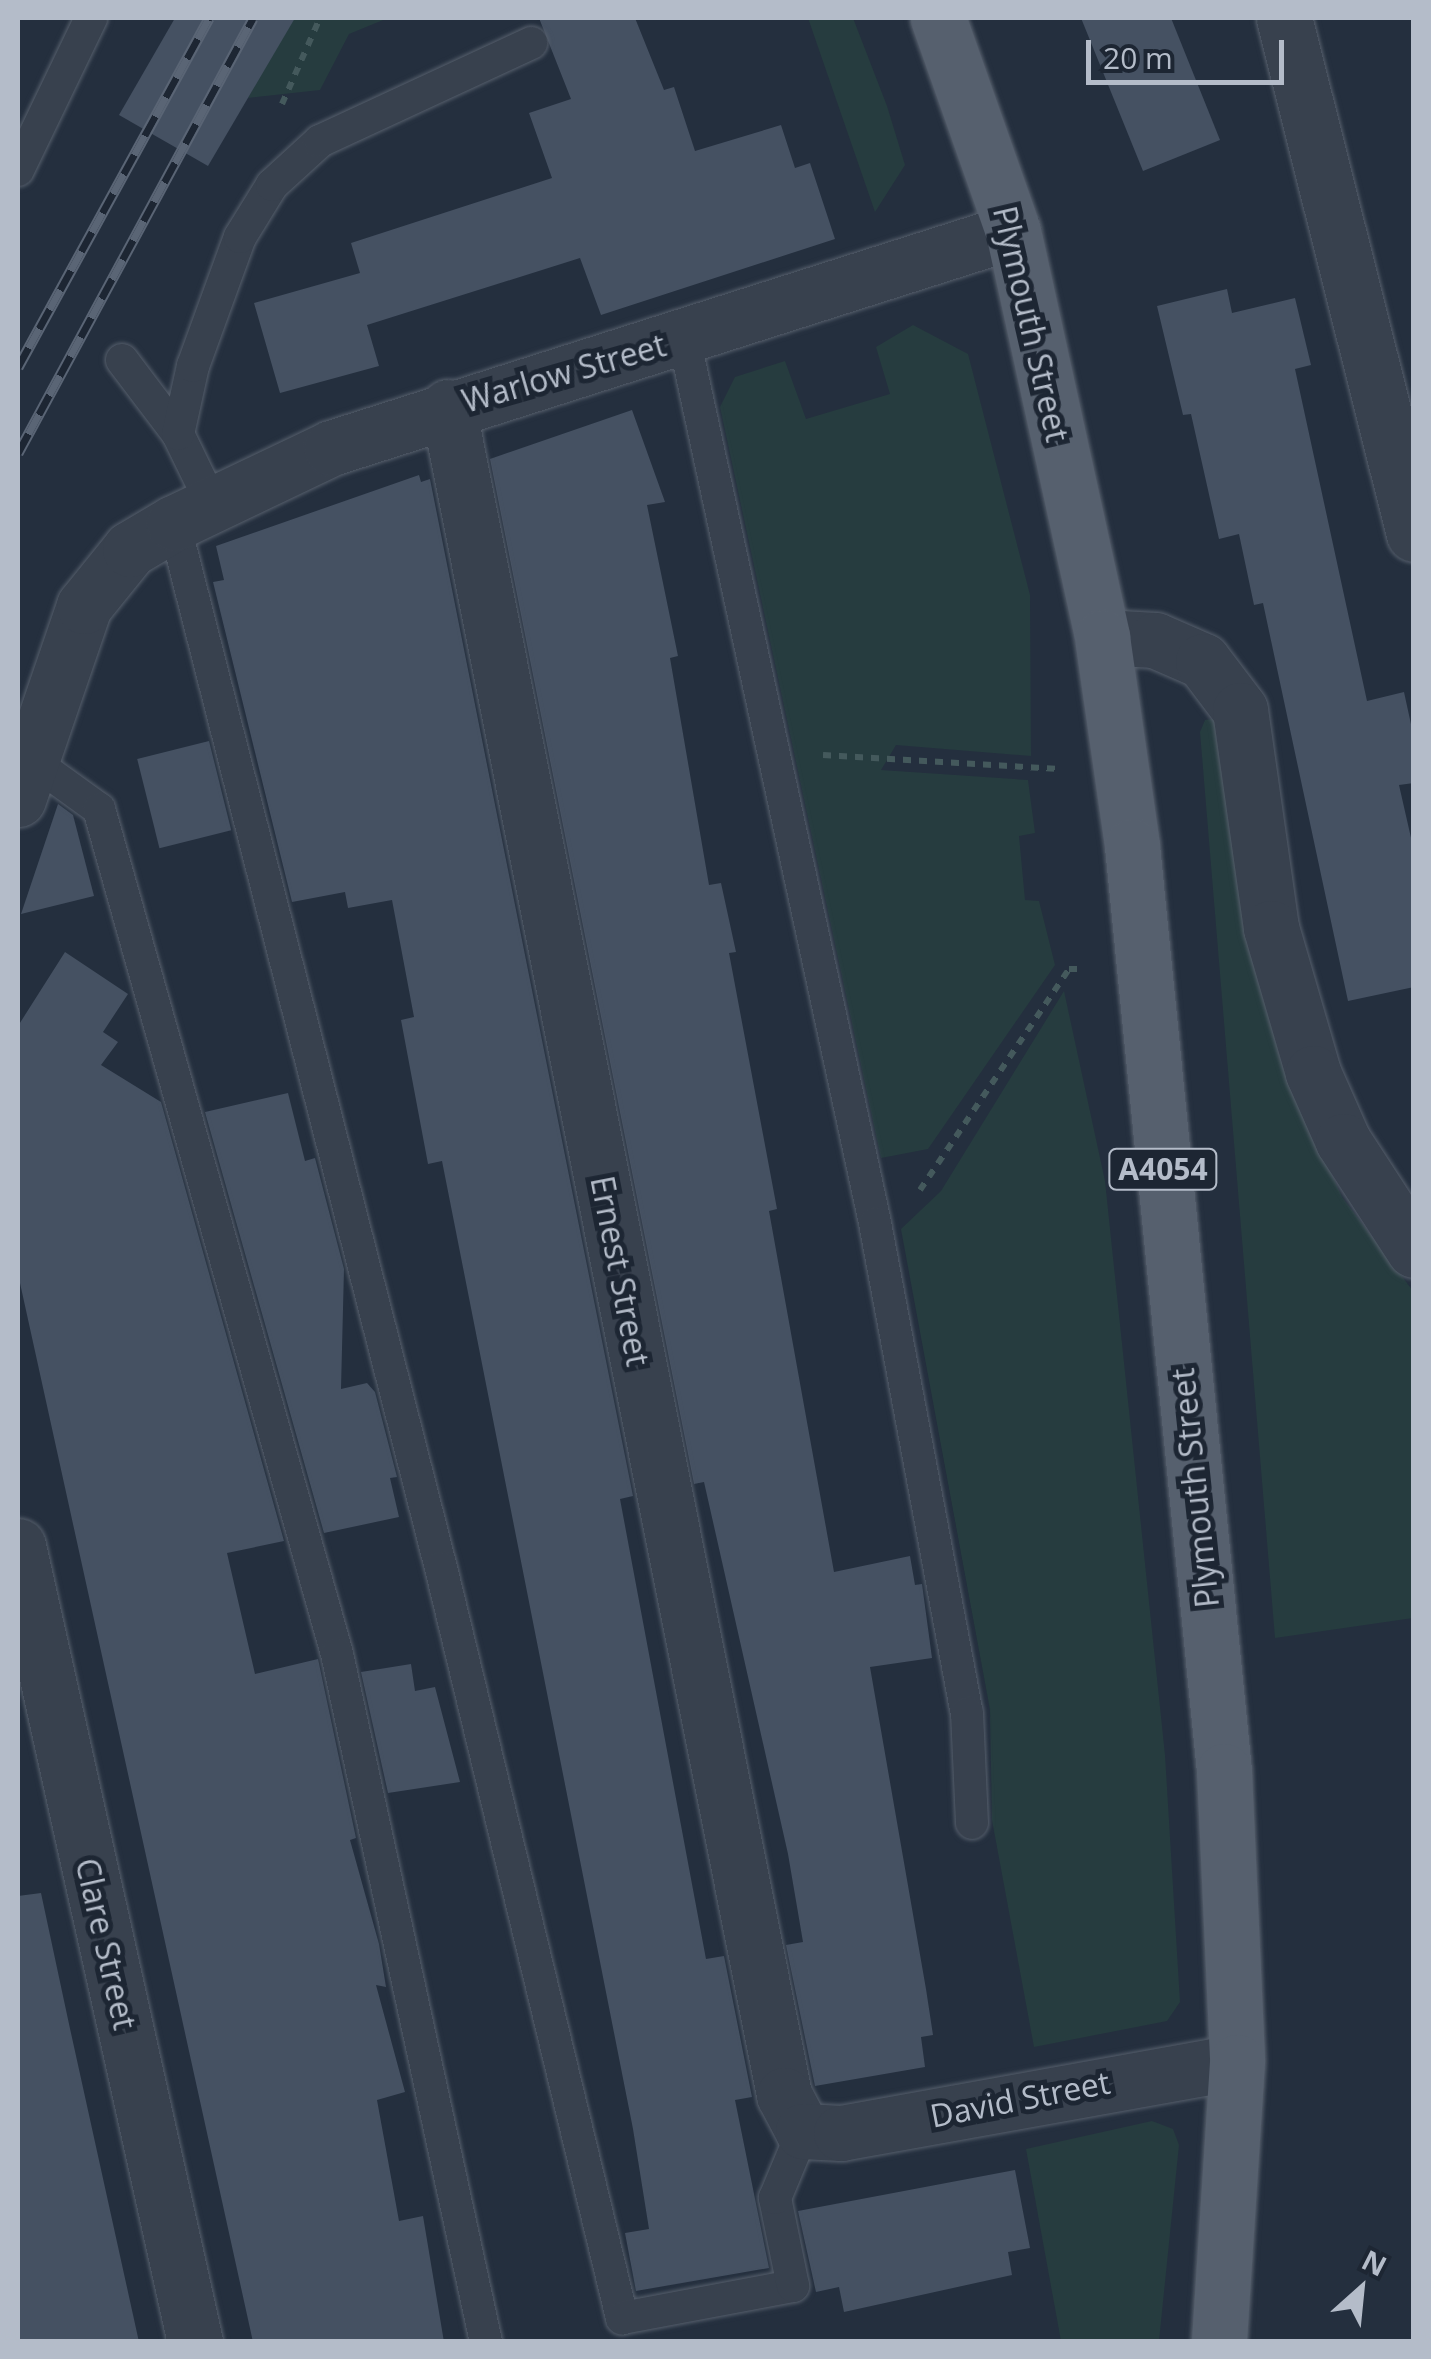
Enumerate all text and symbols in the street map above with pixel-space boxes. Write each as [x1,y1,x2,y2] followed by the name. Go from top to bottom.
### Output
[1091,20,1288,82] scale bar
[1103,37,1173,78] text: 20 m
[985,202,1077,446] street label: Plymouth Street
[458,326,670,420] street label: Warlow Street
[1108,1144,1218,1194] road number: A4054
[583,1173,657,1369] street label: Ernest Street
[1163,1366,1227,1610] street label: Plymouth Street
[68,1855,144,2033] street label: Clare Street
[927,2063,1113,2135] street label: David Street
[1311,2239,1411,2339] north arrow
[1356,2240,1393,2284] text: N

